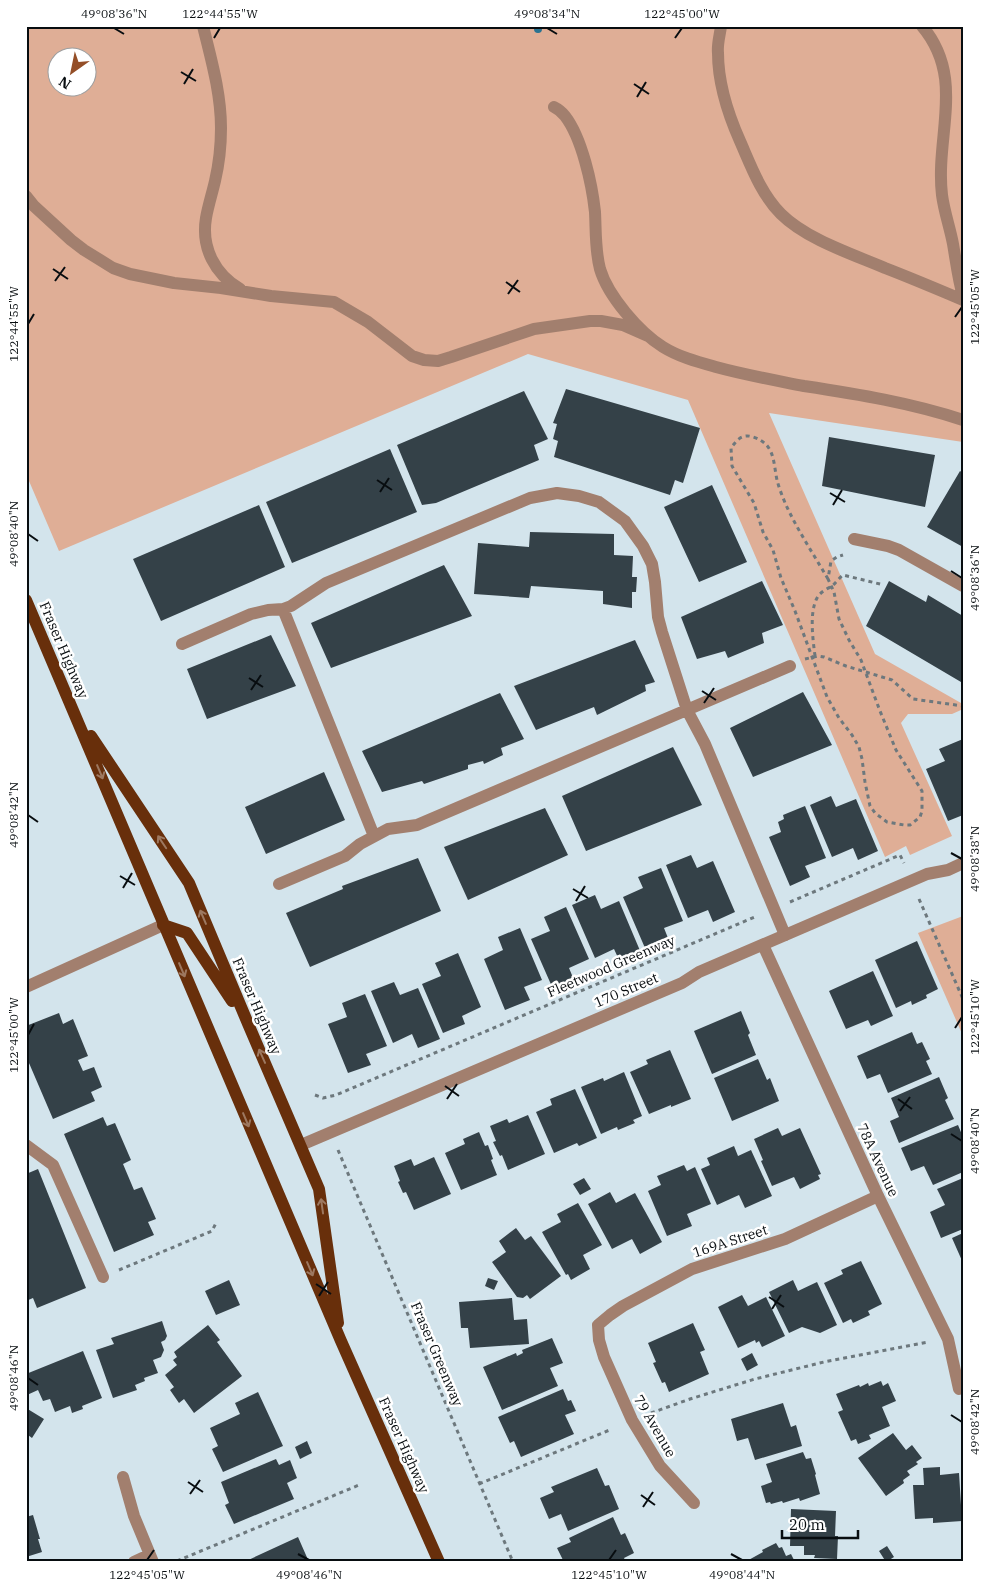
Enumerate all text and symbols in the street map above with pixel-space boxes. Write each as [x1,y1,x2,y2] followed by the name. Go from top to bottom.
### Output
[81,6,147,21] text: 49°08'36"N
[182,6,258,21] text: 122°44'55"W
[514,6,580,21] text: 49°08'34"N
[644,6,720,21] text: 122°45'00"W
[48,48,98,98] north arrow
[55,72,74,93] text: N
[967,269,982,345] text: 122°45'05"W
[6,286,21,362] text: 122°44'55"W
[6,501,21,567] text: 49°08'40"N
[967,545,982,611] text: 49°08'36"N
[36,599,93,702] street label: Fraser Highway
[95,764,105,779] one-way arrow
[6,782,21,848] text: 49°08'42"N
[967,826,982,892] text: 49°08'38"N
[157,836,167,850] one-way arrow
[198,910,208,925] one-way arrow
[544,931,678,1001] street label: Fleetwood Greenway
[229,955,286,1058] street label: Fraser Highway
[178,962,188,977] one-way arrow
[591,968,661,1012] street label: 170 Street
[967,979,982,1055] text: 122°45'10"W
[6,997,21,1073] text: 122°45'00"W
[256,1049,266,1064] one-way arrow
[967,1108,982,1174] text: 49°08'40"N
[242,1112,252,1127] one-way arrow
[853,1120,903,1200] street label: 78A Avenue
[317,1198,327,1214] one-way arrow
[690,1220,770,1262] street label: 169A Street
[306,1261,316,1276] one-way arrow
[407,1299,467,1409] street label: Fraser Greenway
[6,1345,21,1411] text: 49°08'46"N
[967,1389,982,1455] text: 49°08'42"N
[630,1392,680,1460] street label: 79 Avenue
[375,1394,433,1496] street label: Fraser Highway
[782,1508,858,1540] scale bar
[789,1515,825,1534] text: 20 m
[109,1567,185,1582] text: 122°45'05"W
[276,1567,342,1582] text: 49°08'46"N
[571,1567,647,1582] text: 122°45'10"W
[709,1567,775,1582] text: 49°08'44"N

